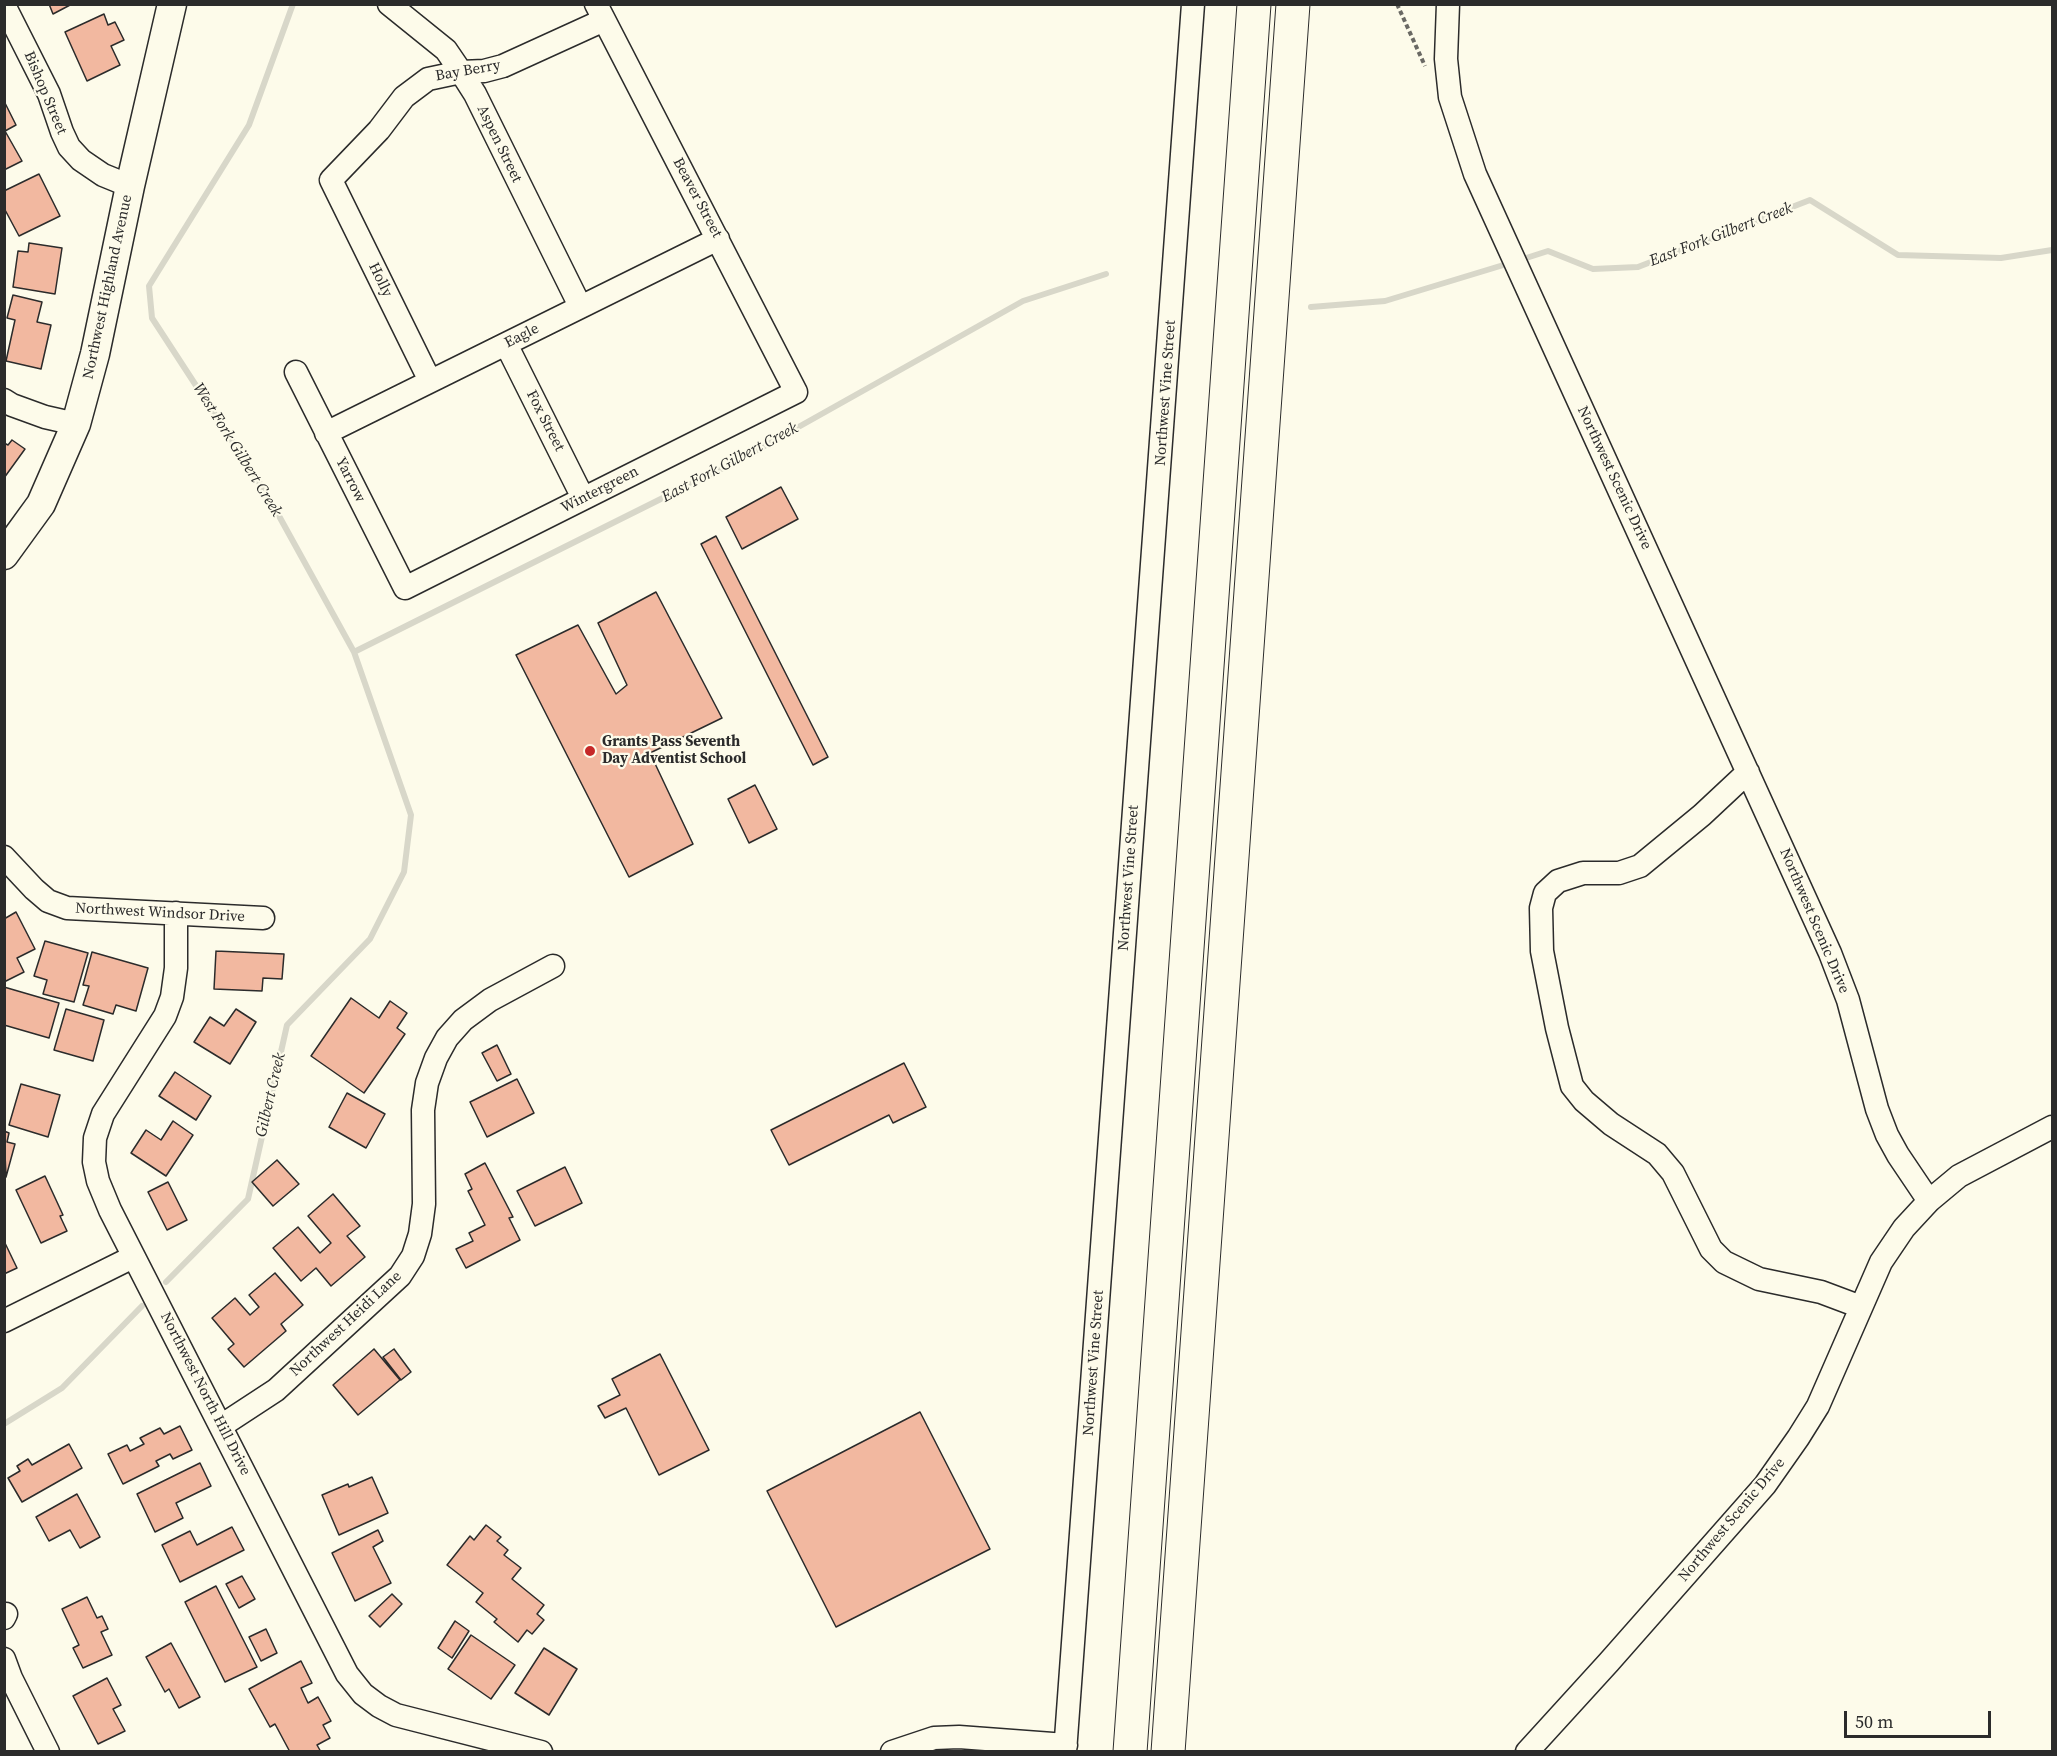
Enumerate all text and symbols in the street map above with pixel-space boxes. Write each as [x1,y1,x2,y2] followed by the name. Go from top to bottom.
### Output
[19,49,71,137] street label: Bishop Street
[434,56,502,86] street label: Bay Berry
[472,102,526,186] street label: Aspen Street
[668,155,726,241] street label: Beaver Street
[80,193,136,381] street label: Northwest Highland Avenue
[1647,199,1795,271] water label: East Fork Gilbert Creek
[364,260,396,300] street label: Holly
[502,320,542,352] street label: Eagle
[1152,320,1180,466] street label: Northwest Vine Street
[188,380,286,520] water label: West Fork Gilbert Creek
[522,387,568,455] street label: Fox Street
[1573,403,1655,553] street label: Northwest Scenic Drive
[659,419,801,507] water label: East Fork Gilbert Creek
[331,454,369,506] street label: Yarrow
[558,463,642,517] street label: Wintergreen
[602,733,746,768] place label: Grants Pass Seventh Day Adventist School
[583,744,597,758] marker: Grants Pass Seventh Day Adventist School
[1115,805,1143,951] street label: Northwest Vine Street
[1775,846,1853,996] street label: Northwest Scenic Drive
[75,900,245,926] street label: Northwest Windsor Drive
[252,1051,290,1139] water label: Gilbert Creek
[286,1268,406,1380] street label: Northwest Heidi Lane
[1080,1290,1108,1436] street label: Northwest Vine Street
[156,1309,254,1479] street label: Northwest North Hill Drive
[1675,1454,1789,1586] street label: Northwest Scenic Drive
[1847,1699,1994,1737] scale bar
[1855,1709,1893,1734] text: 50 m

